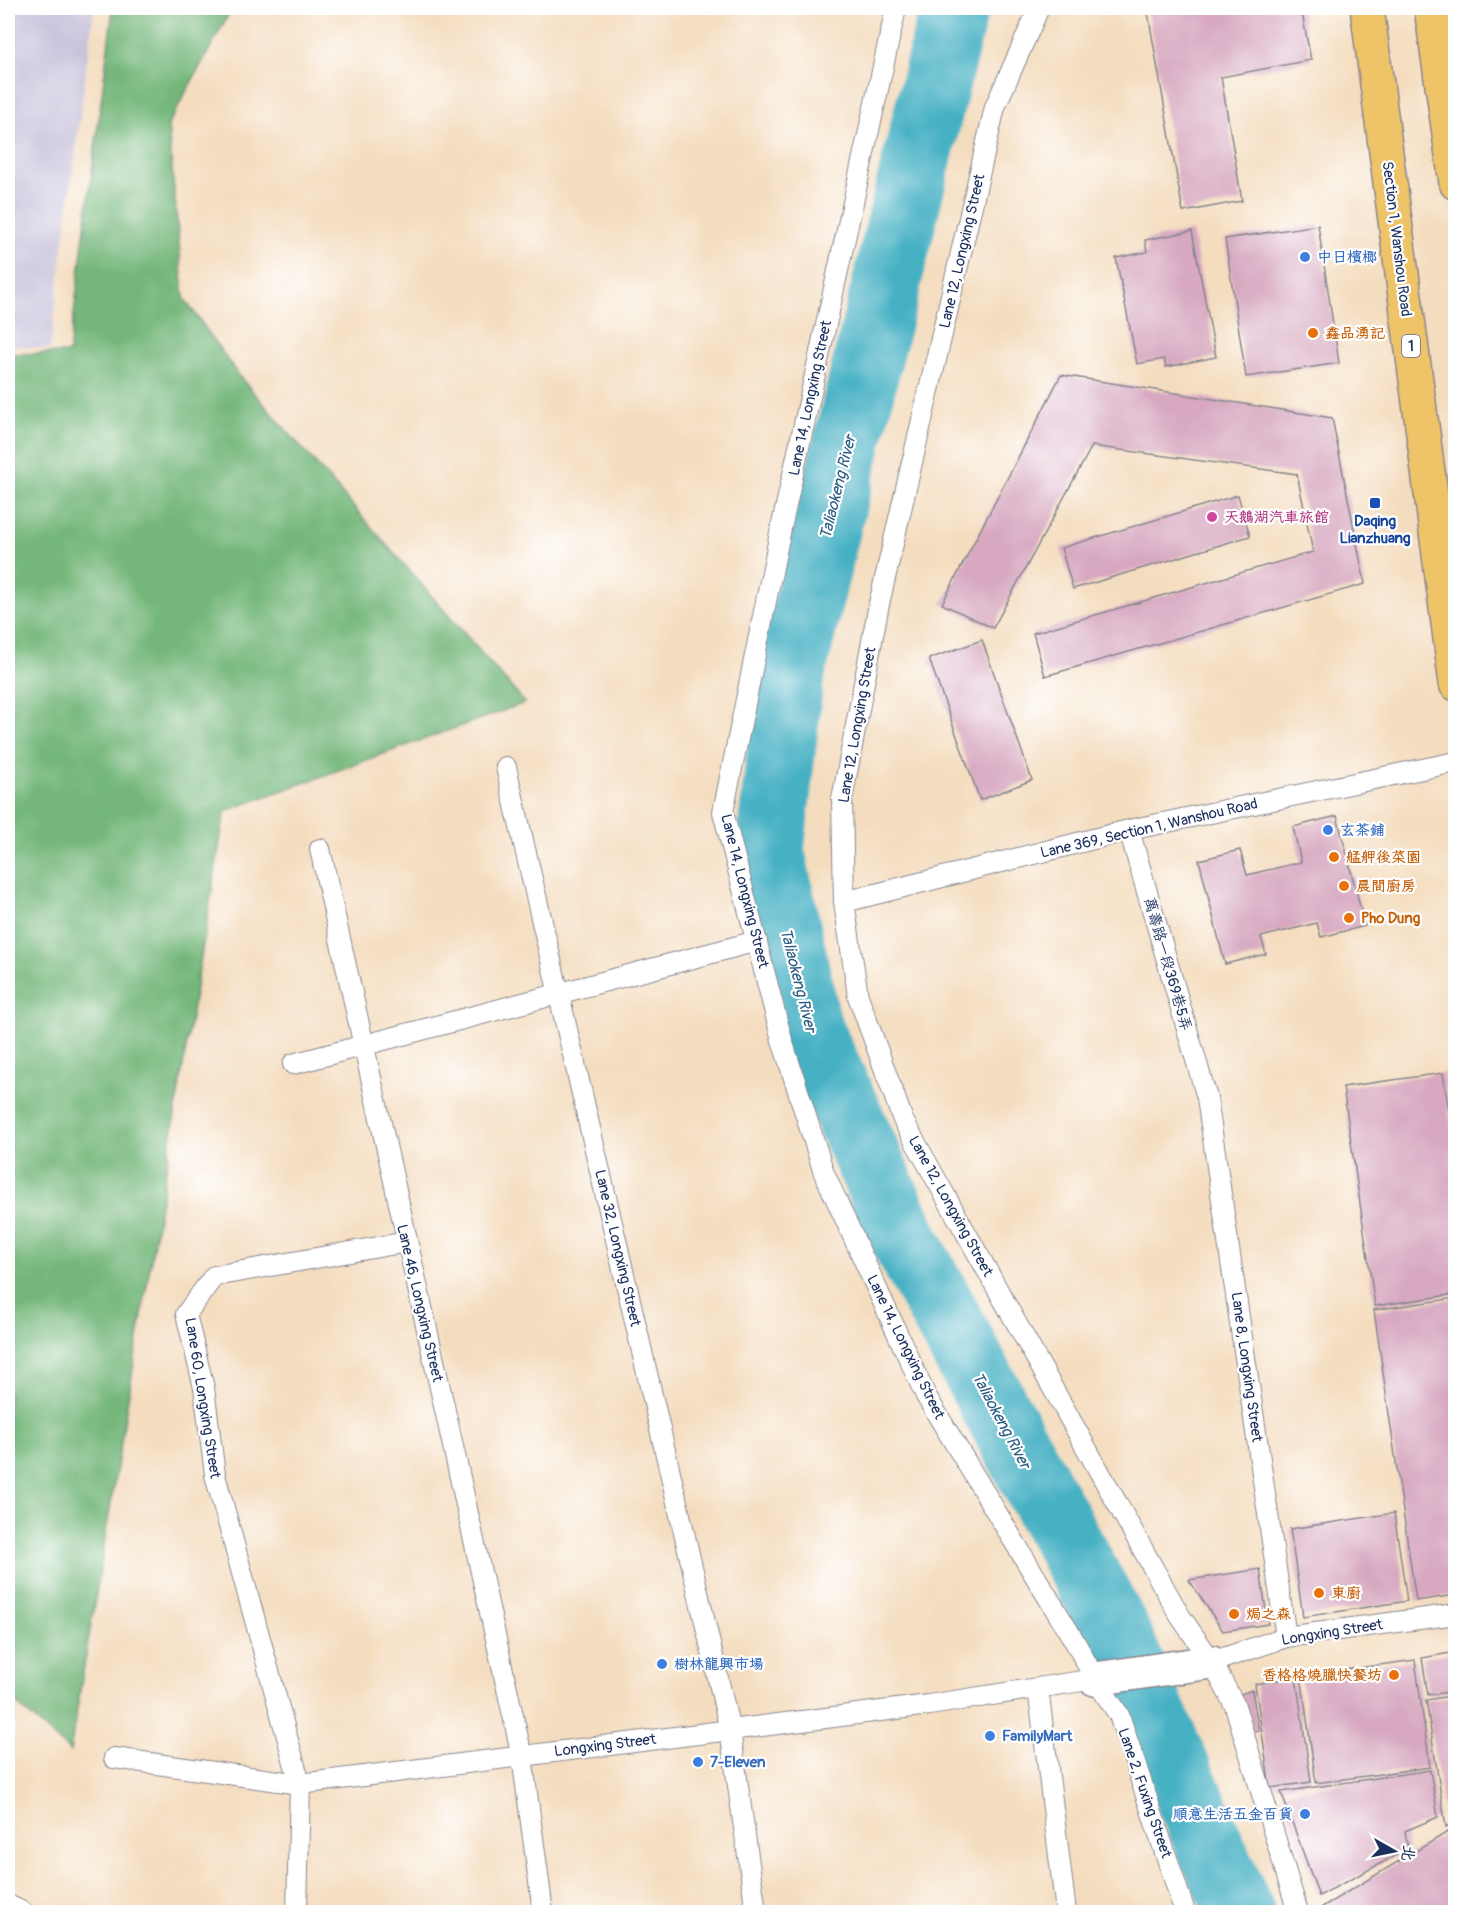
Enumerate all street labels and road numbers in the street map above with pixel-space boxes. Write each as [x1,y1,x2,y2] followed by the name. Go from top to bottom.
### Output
[1378,160,1415,318] street label: Section 1, Wanshou Road
[935,171,990,330] street label: Lane 12, Longxing Street
[785,318,836,477] street label: Lane 14, Longxing Street
[1402,335,1420,357] road number: 1
[834,645,881,804] street label: Lane 12, Longxing Street
[1039,794,1260,863] street label: Lane 369, Section 1, Wanshou Road
[716,812,773,971] street label: Lane 14, Longxing Street
[1139,895,1196,1033] street label: 萬壽路一段369巷5弄
[904,1133,998,1281] street label: Lane 12, Longxing Street
[590,1168,645,1329] street label: Lane 32, Longxing Street
[392,1223,447,1385] street label: Lane 46, Longxing Street
[862,1272,949,1423] street label: Lane 14, Longxing Street
[1227,1291,1267,1444] street label: Lane 8, Longxing Street
[180,1316,225,1481] street label: Lane 60, Longxing Street
[1280,1615,1385,1650] street label: Longxing Street
[1113,1726,1176,1862] street label: Lane 2, Fuxing Street
[553,1730,658,1761] street label: Longxing Street

